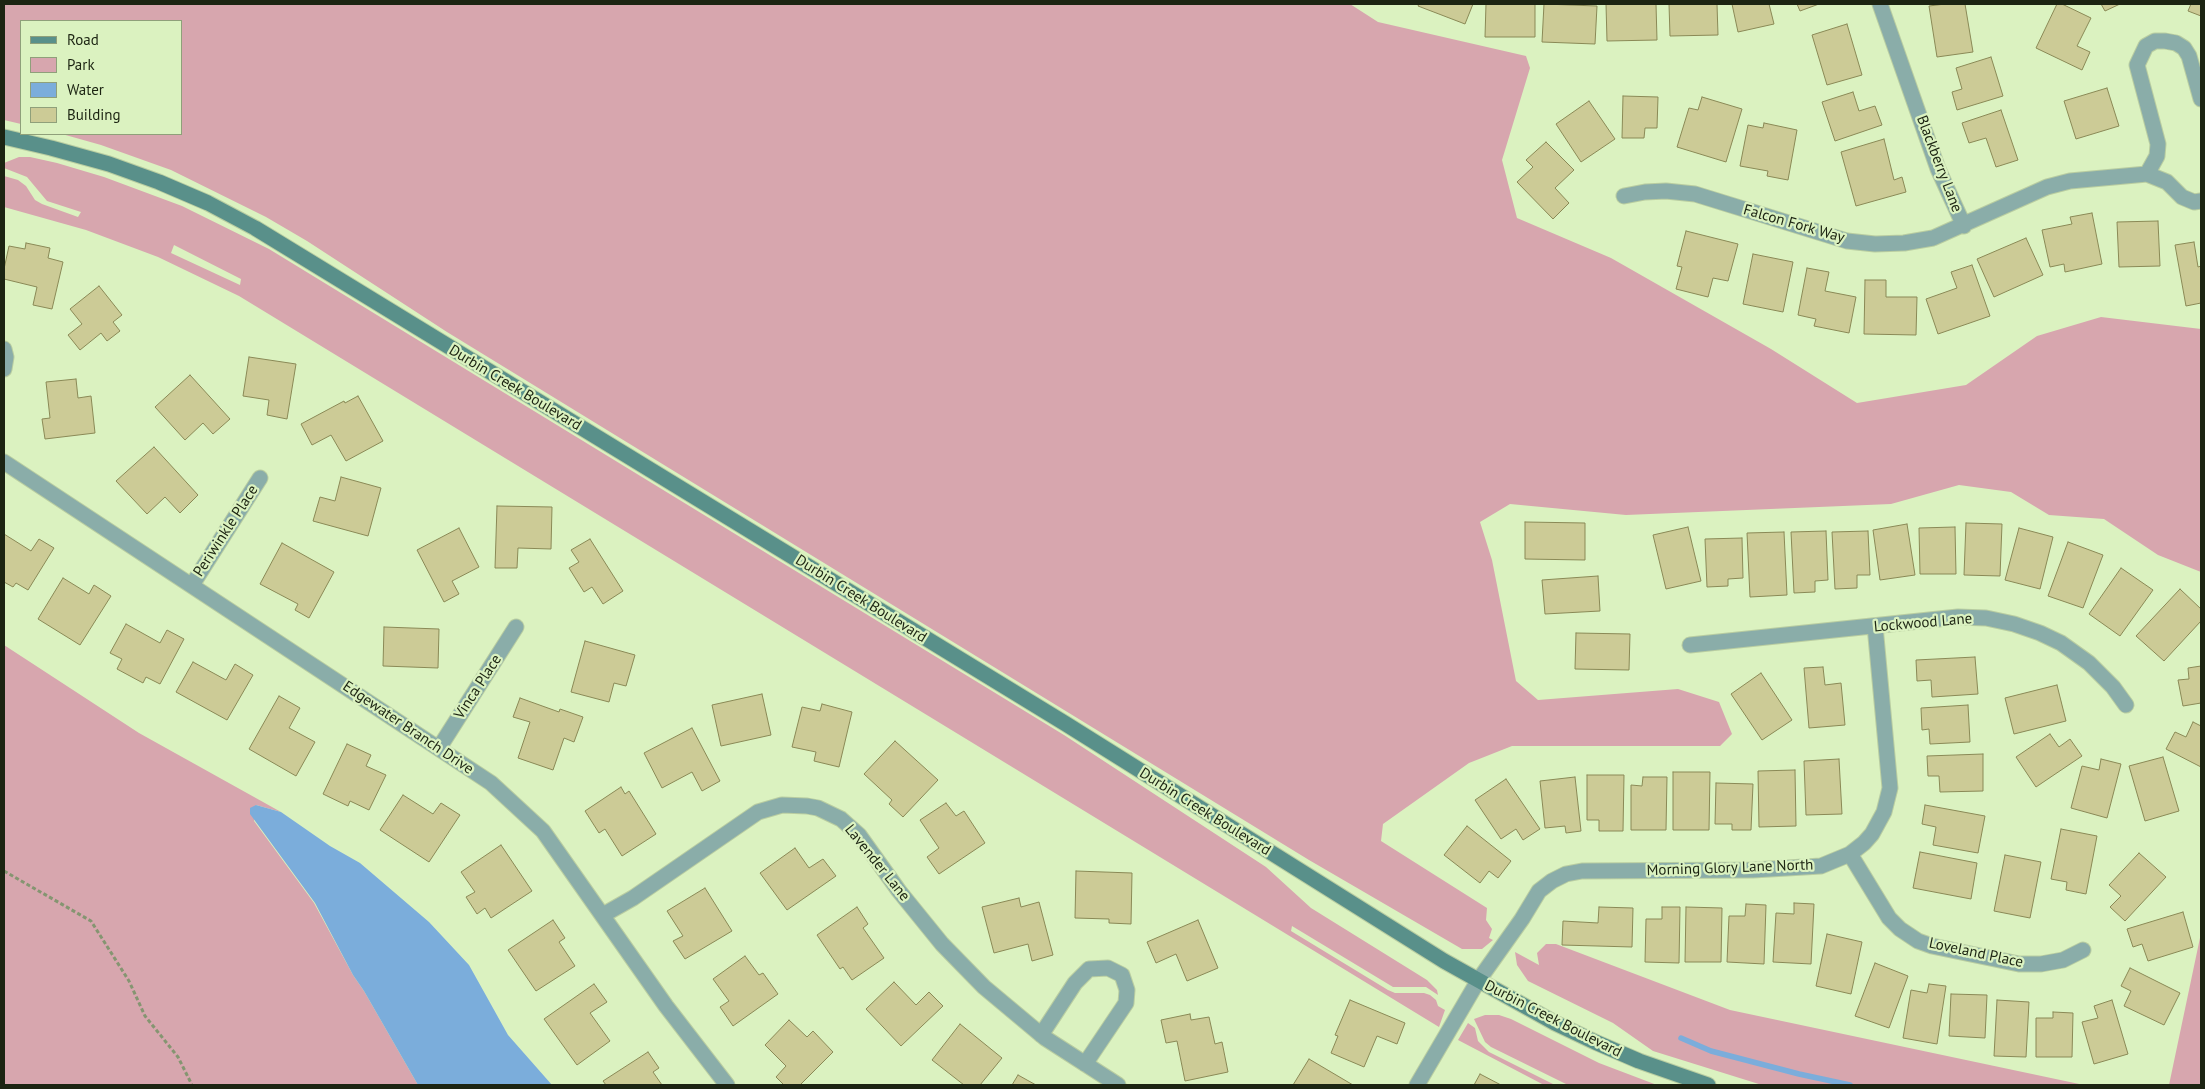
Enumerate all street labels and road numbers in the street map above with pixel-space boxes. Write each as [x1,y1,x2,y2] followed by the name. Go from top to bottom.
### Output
[1912,113,1966,215] street label: Blackberry Lane
[1741,201,1847,247] street label: Falcon Fork Way
[445,341,585,435] street label: Durbin Creek Boulevard
[190,482,262,580] street label: Periwinkle Place
[792,551,930,647] street label: Durbin Creek Boulevard
[1873,610,1973,636] street label: Lockwood Lane
[451,651,505,723] street label: Vinca Place
[339,678,477,778] street label: Edgewater Branch Drive
[1136,764,1274,860] street label: Durbin Creek Boulevard
[841,821,913,905] street label: Lavender Lane
[1646,856,1814,880] street label: Morning Glory Lane North
[1927,934,2025,972] street label: Loveland Place
[1481,977,1625,1061] street label: Durbin Creek Boulevard

